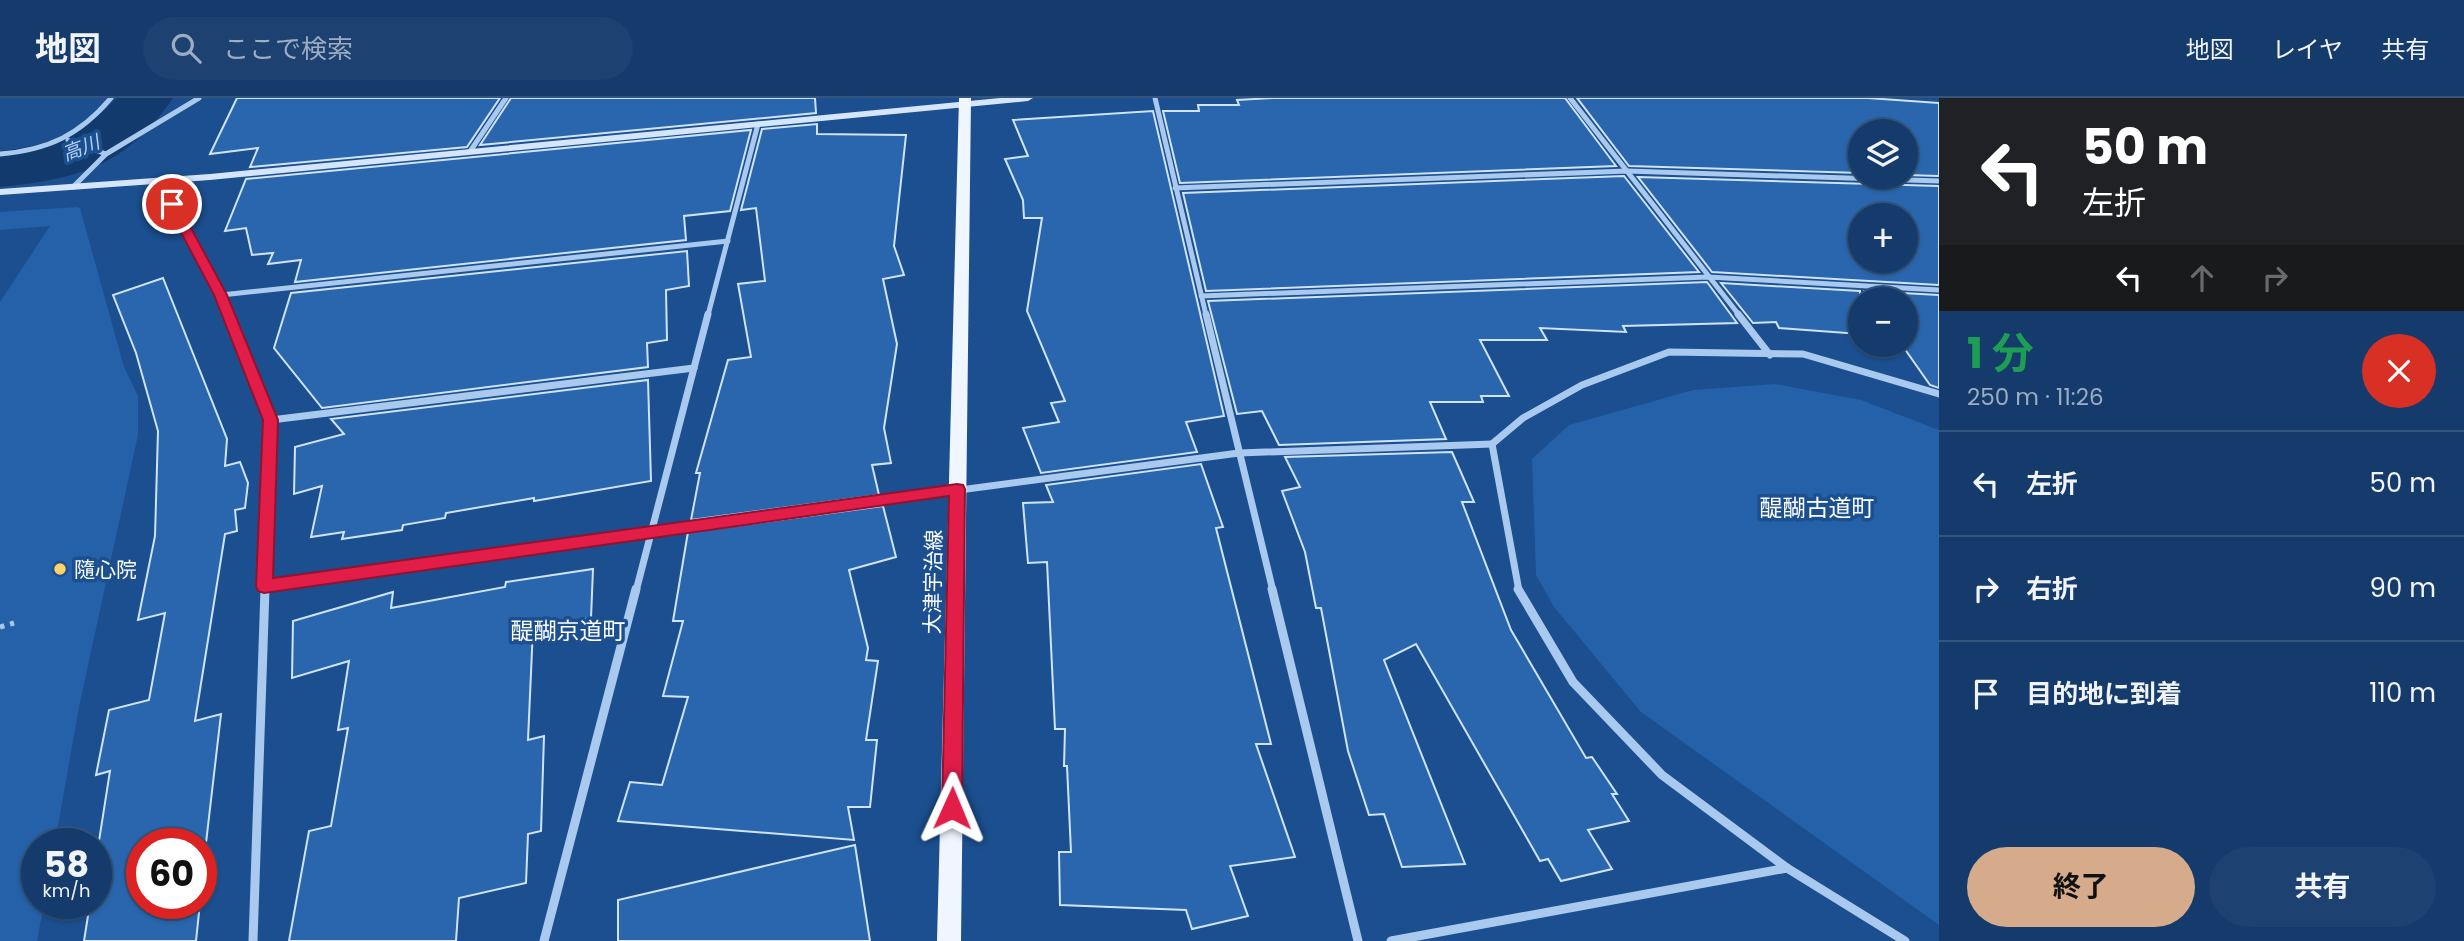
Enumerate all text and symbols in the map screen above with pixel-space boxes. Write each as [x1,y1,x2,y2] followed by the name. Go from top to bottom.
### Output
[143,17,633,80] search box
[35,25,101,72] text: 地図
[167,29,205,67] icon: search
[223,31,353,67] text: ここで検索
[2186,33,2234,66] text: 地図
[2272,33,2343,66] text: レイヤ
[2381,33,2429,66] text: 共有
[2082,113,2208,181] text: 50 m
[1848,119,1918,357] map controls
[1848,119,1918,189] button: layers
[1967,126,2058,217] icon: left
[58,128,105,167] water label: 高川
[142,174,202,234] pin
[2082,180,2146,225] text: 左折
[153,185,191,223] icon: arrive
[1848,203,1918,273] button: +
[2110,259,2148,297] icon: left
[2183,259,2221,297] icon: ahead
[2256,259,2294,297] icon: right
[1848,287,1918,357] button: −
[1967,324,2034,383] text: 1 分
[2362,334,2436,408] button: close
[1967,381,2104,413] text: 250 m · 11:26
[1967,465,2005,503] icon: left
[2370,465,2436,501] text: 50 m
[2026,466,2078,502] text: 左折
[1760,492,1875,524] district label: 醍醐古道町
[918,529,948,635] street label: 大津宇治線
[74,555,137,584] place label: 隨心院
[52,561,68,577] marker: 隨心院
[1967,570,2005,608] icon: right
[2370,570,2436,606] text: 90 m
[2026,571,2078,607] text: 右折
[511,615,626,647] district label: 醍醐京道町
[1967,675,2005,713] icon: arrive
[2369,675,2436,711] text: 110 m
[2026,676,2182,712] text: 目的地に到着
[915,771,989,845] position arrow
[126,828,217,919] speed limit sign: 60
[44,840,89,889] text: 58
[1967,847,2195,927] button: 終了
[2209,847,2436,927] button: 共有
[43,878,90,903] text: km/h

